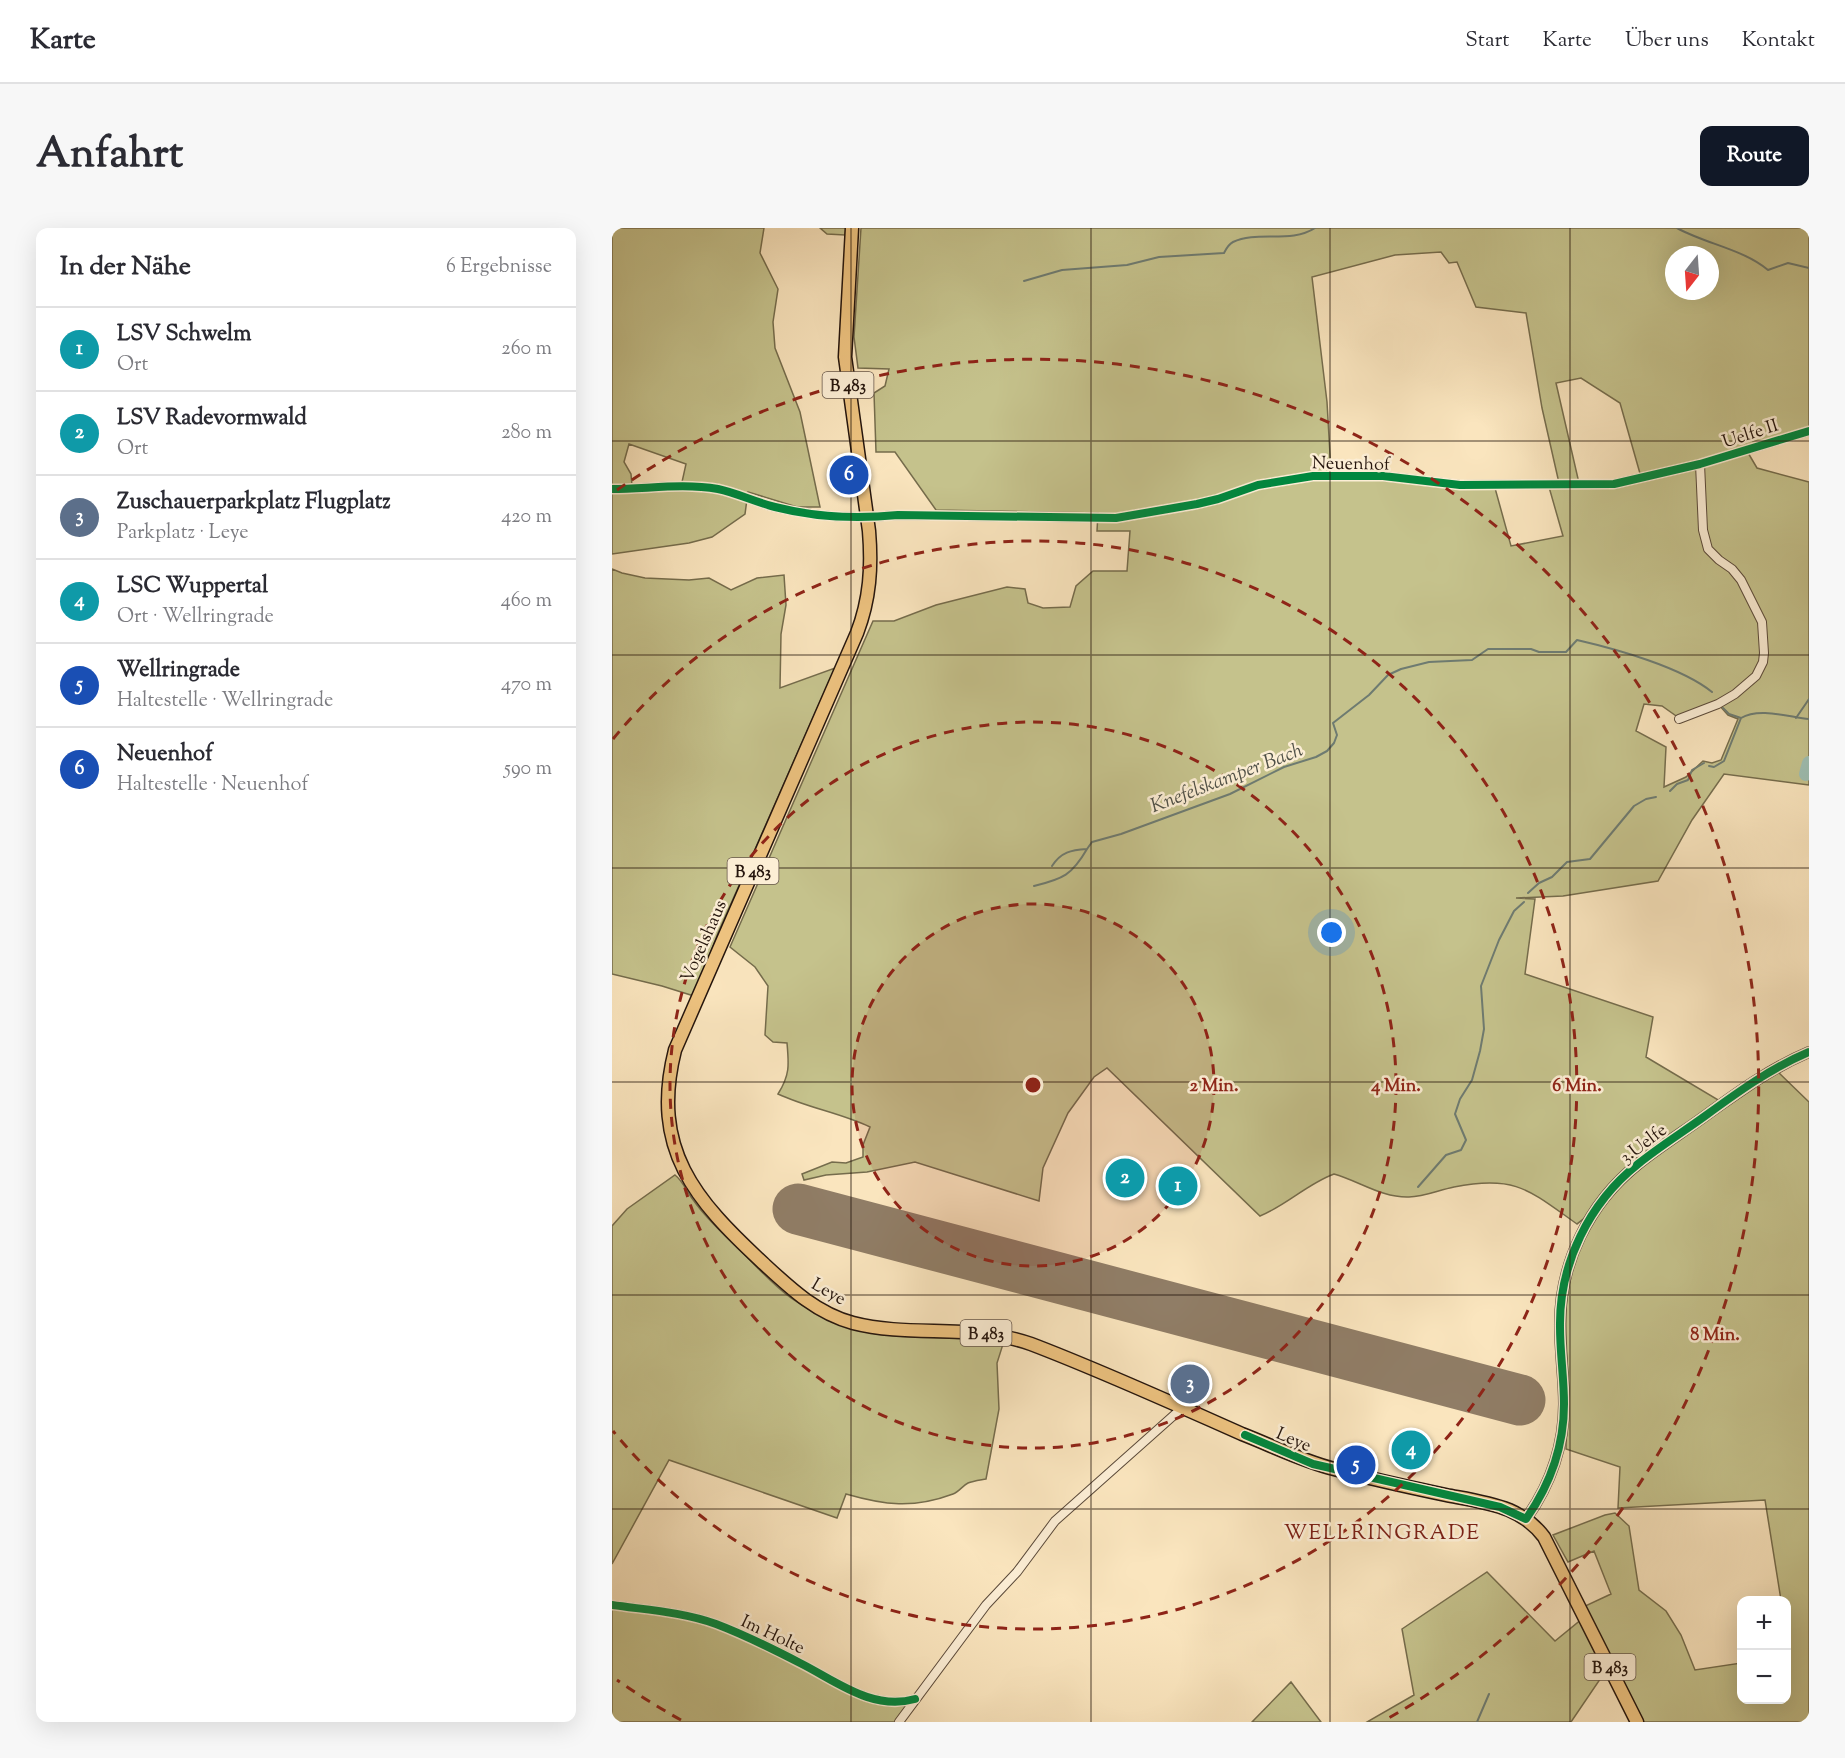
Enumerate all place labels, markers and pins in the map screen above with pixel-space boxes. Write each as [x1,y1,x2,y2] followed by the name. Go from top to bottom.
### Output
[830,452,868,498] pin: 6
[1023,1075,1043,1095] centre of rings
[1106,1156,1144,1200] pin: 2
[1158,1164,1198,1208] pin: 1
[1170,1362,1210,1406] pin: 3
[1392,1428,1430,1472] pin: 4
[1336,1442,1376,1488] pin: 5

